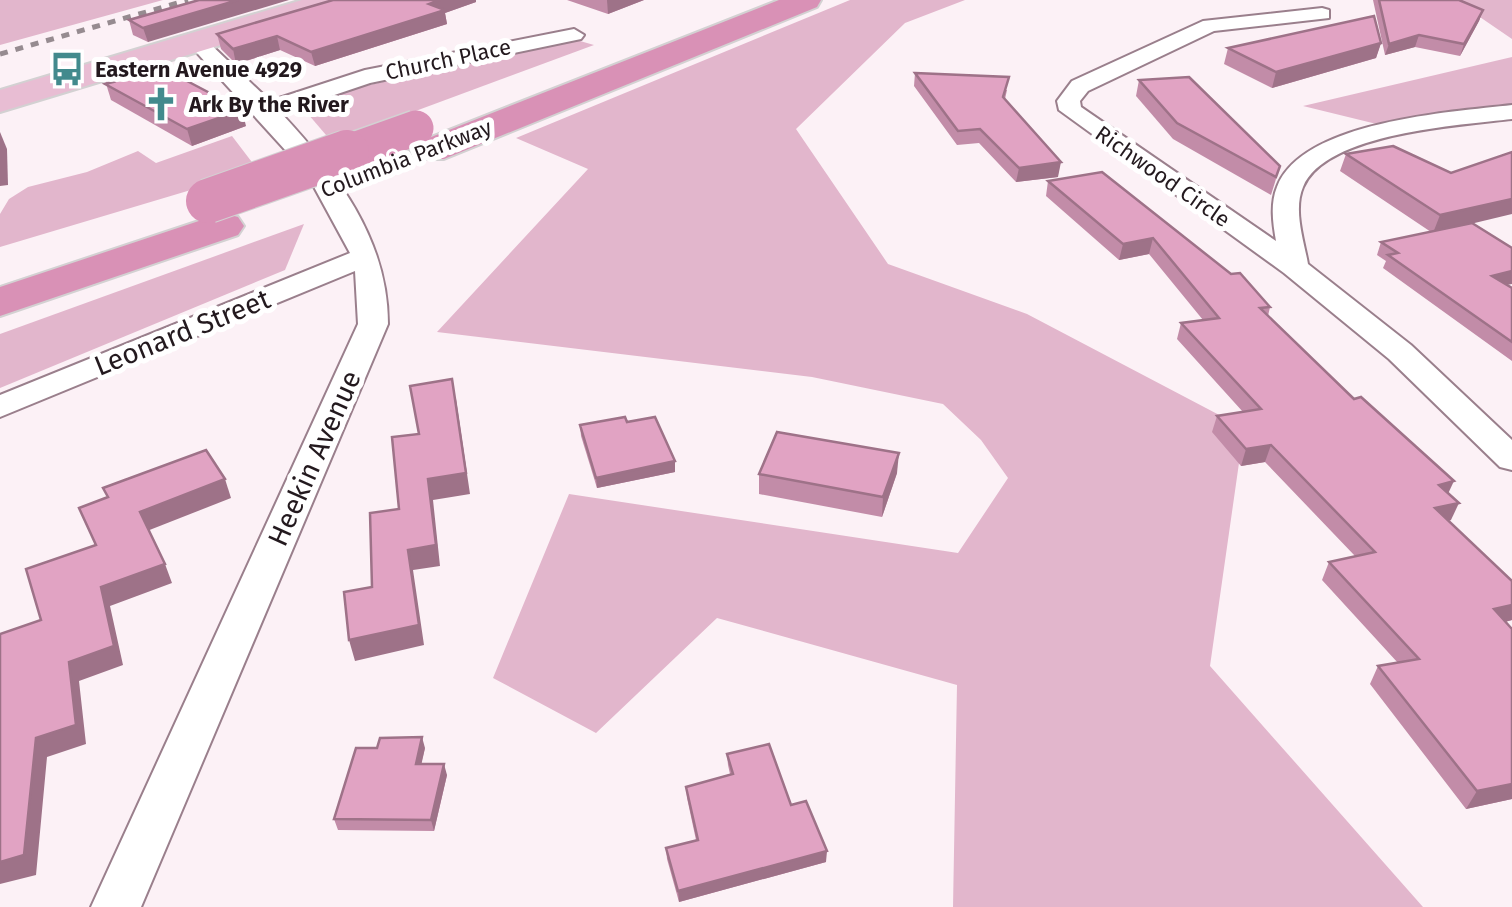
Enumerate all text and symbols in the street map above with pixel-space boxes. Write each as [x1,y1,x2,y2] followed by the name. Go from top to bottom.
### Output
[383,33,513,86] street label: Church Place
[48,50,86,88] bus stop icon: Eastern Avenue 4929
[95,56,302,83] place label: Eastern Avenue 4929
[142,85,180,123] church icon: Ark By the River
[188,91,349,118] place label: Ark By the River
[317,113,496,204] street label: Columbia Parkway
[1090,120,1235,233] street label: Richwood Circle
[90,282,276,383] street label: Leonard Street
[261,365,368,551] street label: Heekin Avenue

